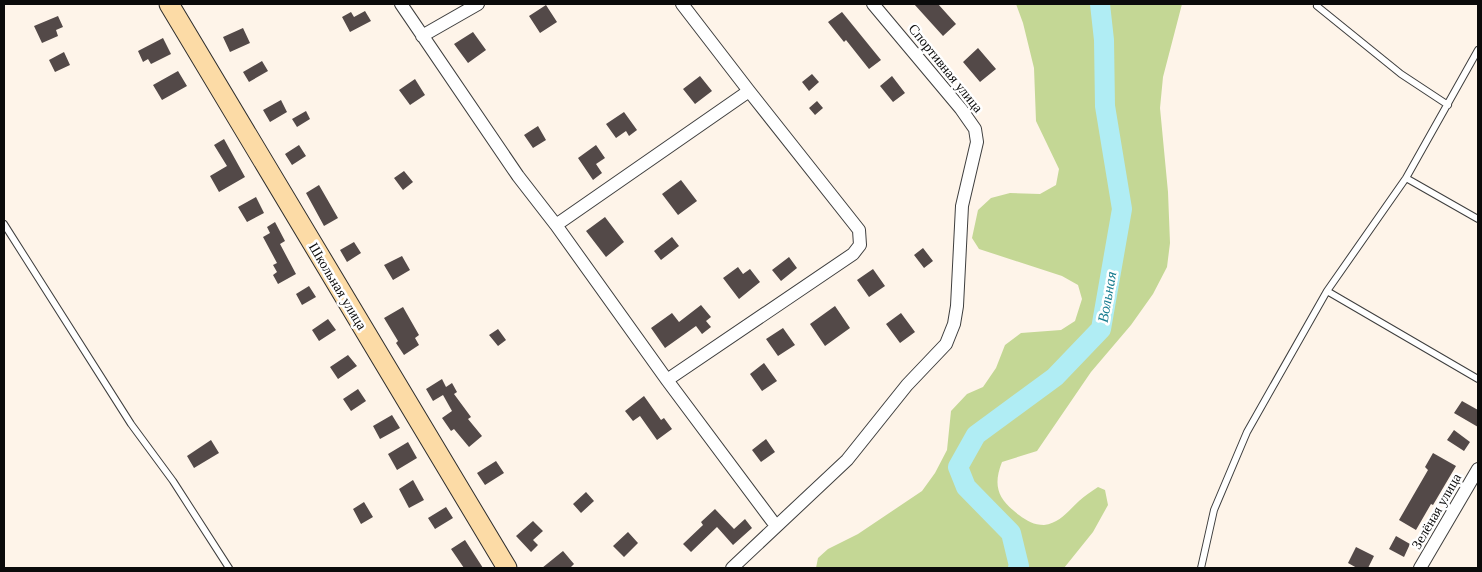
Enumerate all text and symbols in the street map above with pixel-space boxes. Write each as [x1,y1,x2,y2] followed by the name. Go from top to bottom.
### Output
[905,21,986,116] street label: Спортивная улица
[306,240,370,333] street label: Школьная улица
[1095,270,1119,324] water label: Вольная
[1409,470,1464,552] street label: Зелёная улица

